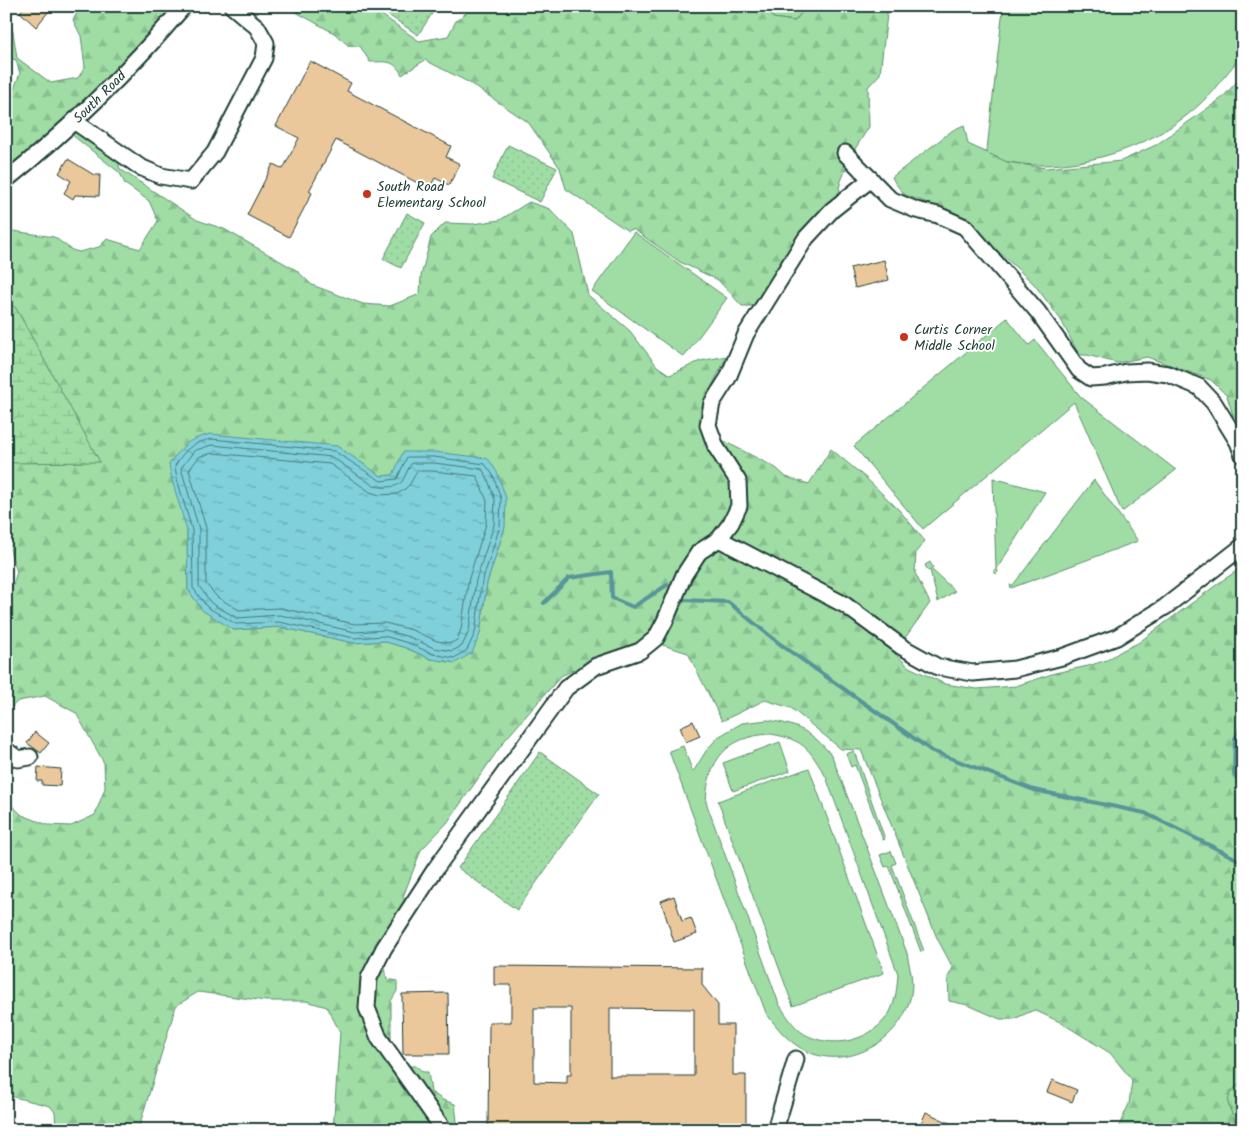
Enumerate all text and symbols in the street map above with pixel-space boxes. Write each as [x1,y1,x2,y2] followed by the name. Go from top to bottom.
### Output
[68,65,132,129] street label: South Road
[377,176,486,214] place label: South Road Elementary School
[361,188,373,200] marker: South Road Elementary School
[914,319,996,357] place label: Curtis Corner Middle School
[898,331,910,343] marker: Curtis Corner Middle School

